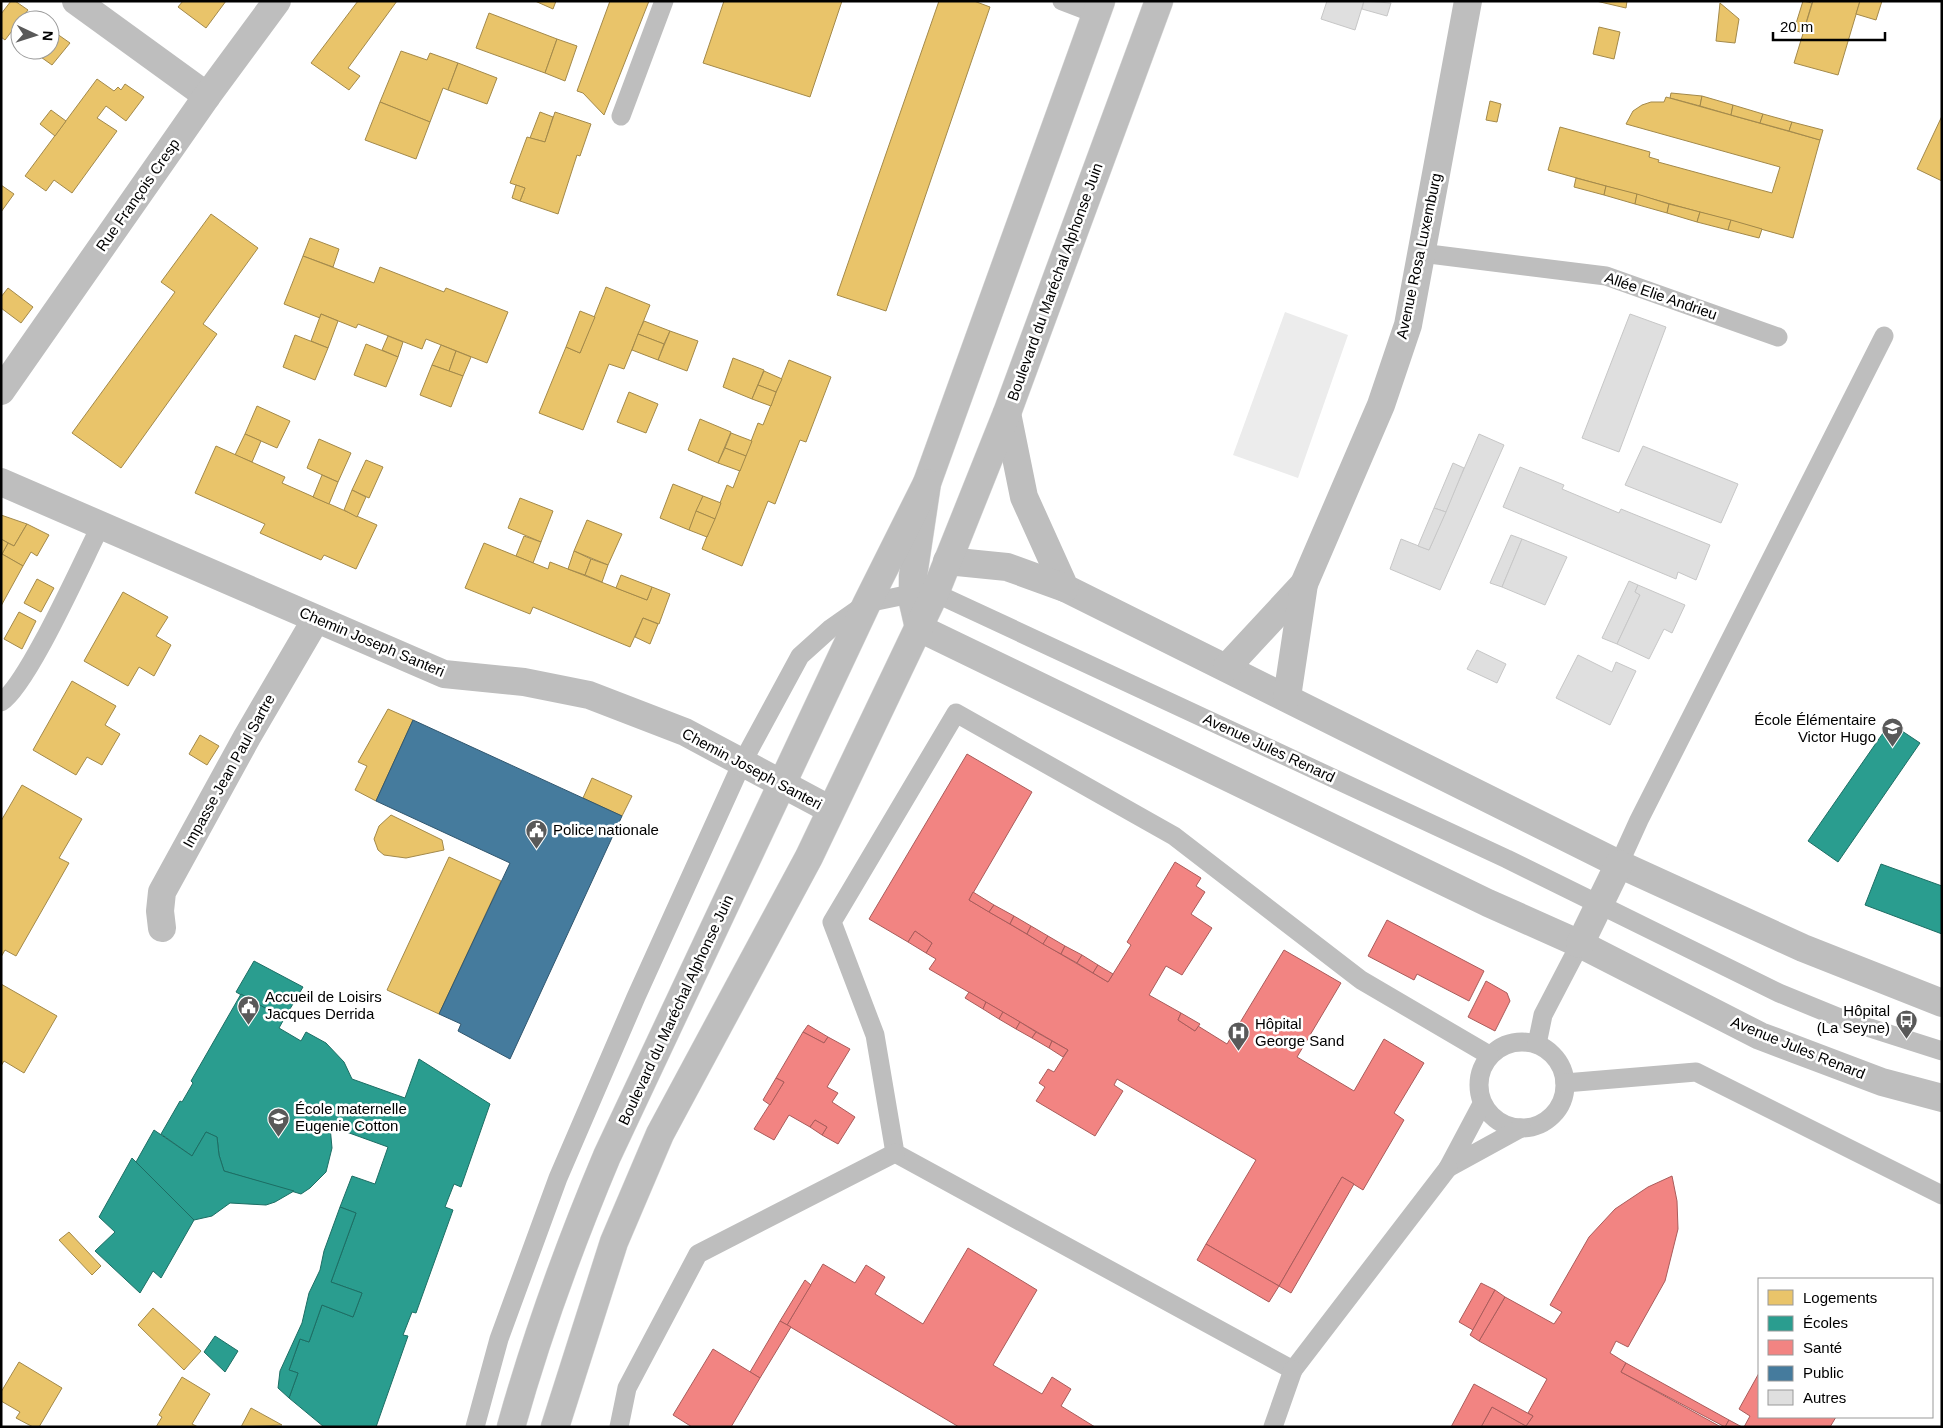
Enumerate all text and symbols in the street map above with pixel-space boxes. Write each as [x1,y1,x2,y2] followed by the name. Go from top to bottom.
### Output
[10,10,60,60] north arrow
[1773,10,1886,42] scale bar
[1780,18,1813,35] text: 20 m
[40,30,56,42] text: N
[92,135,183,254] street label: Rue François Cresp
[1003,161,1106,403] street label: Boulevard du Maréchal Alphonse Juin
[1393,171,1444,340] street label: Avenue Rosa Luxemburg
[1603,268,1720,323] street label: Allée Elie Andrieu
[297,603,447,680] street label: Chemin Joseph Santeri
[179,691,278,850] street label: Impasse Jean Paul Sartre
[1201,710,1338,786] street label: Avenue Jules Renard
[1754,711,1876,745] place label: École Élémentaire Victor Hugo
[1880,717,1904,748] school or university icon: École Élémentaire Victor Hugo
[679,724,825,813] street label: Chemin Joseph Santeri
[525,818,549,849] public building icon: Police nationale
[553,821,659,838] place label: Police nationale
[615,892,736,1128] street label: Boulevard du Maréchal Alphonse Juin
[265,988,382,1022] place label: Accueil de Loisirs Jacques Derrida
[237,994,261,1025] public building icon: Accueil de Loisirs Jacques Derrida
[1817,1002,1890,1036] place label: Hôpital (La Seyne)
[1894,1008,1918,1039] bus stop icon: Hôpital (La Seyne)
[1729,1013,1868,1082] street label: Avenue Jules Renard
[1255,1015,1344,1049] place label: Hôpital George Sand
[1227,1021,1251,1052] hospital icon: Hôpital George Sand
[295,1100,407,1134] place label: École maternelle Eugenie Cotton
[267,1106,291,1137] school or university icon: École maternelle Eugenie Cotton
[1758,1278,1933,1418] legend
[1803,1289,1877,1306] text: Logements
[1803,1314,1848,1331] text: Écoles
[1803,1339,1842,1356] text: Santé
[1803,1364,1844,1381] text: Public
[1803,1389,1846,1406] text: Autres

